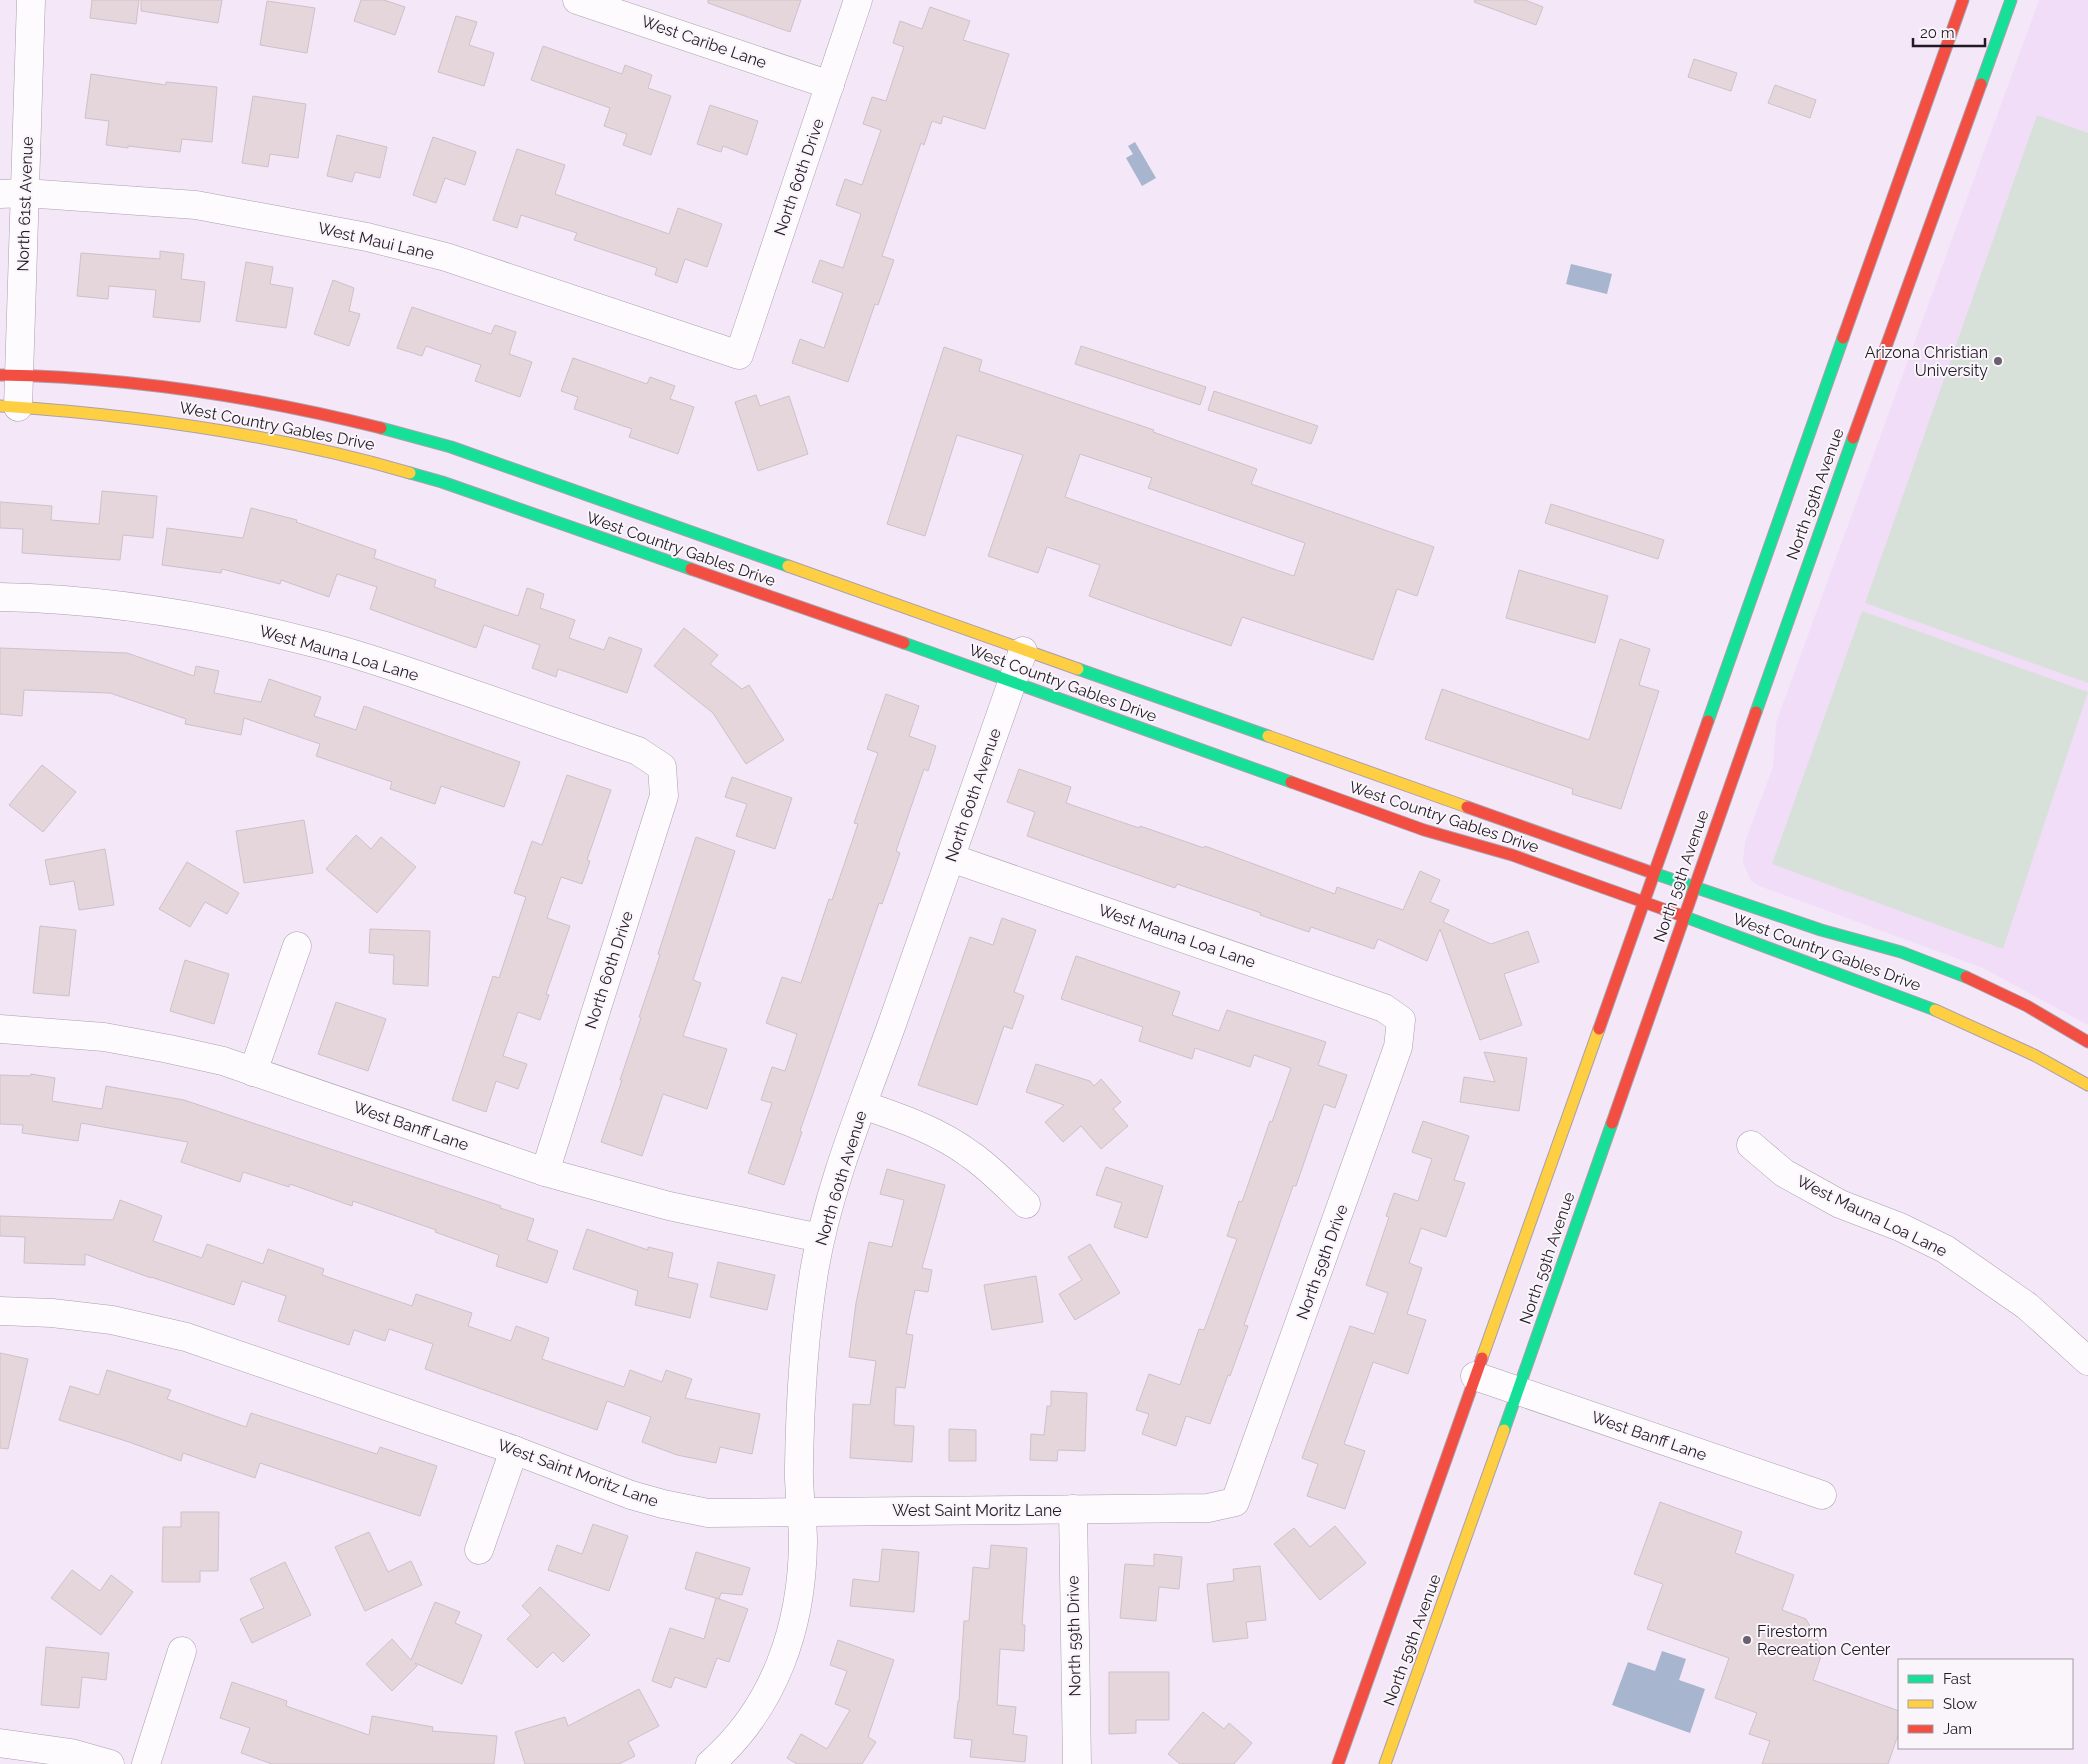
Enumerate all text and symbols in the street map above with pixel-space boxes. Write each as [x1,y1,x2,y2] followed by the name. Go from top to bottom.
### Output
[639,12,769,72] street label: West Caribe Lane
[1913,15,1986,47] scale bar
[1920,24,1955,42] text: 20 m
[770,116,828,238] street label: North 60th Drive
[13,136,37,272] street label: North 61st Avenue
[316,218,436,264] street label: West Maui Lane
[1865,343,1988,380] place label: Arizona Christian University
[1992,355,2004,367] marker: Arizona Christian University
[178,398,376,454] street label: West Country Gables Drive
[1782,426,1848,562] street label: North 59th Avenue
[584,508,778,590] street label: West Country Gables Drive
[257,621,421,685] street label: West Mauna Loa Lane
[966,640,1160,726] street label: West Country Gables Drive
[941,726,1005,864] street label: North 60th Avenue
[1347,777,1541,857] street label: West Country Gables Drive
[1649,807,1713,945] street label: North 59th Avenue
[1096,900,1258,972] street label: West Mauna Loa Lane
[581,909,637,1031] street label: North 60th Drive
[1730,909,1924,995] street label: West Country Gables Drive
[351,1097,471,1155] street label: West Banff Lane
[811,1108,871,1248] street label: North 60th Avenue
[1794,1171,1950,1261] street label: West Mauna Loa Lane
[1515,1189,1579,1327] street label: North 59th Avenue
[1292,1202,1352,1322] street label: North 59th Drive
[1589,1407,1709,1465] street label: West Banff Lane
[495,1435,661,1511] street label: West Saint Moritz Lane
[892,1501,1062,1520] street label: West Saint Moritz Lane
[1379,1572,1445,1708] street label: North 59th Avenue
[1063,1575,1085,1697] street label: North 59th Drive
[1757,1622,1891,1659] place label: Firestorm Recreation Center
[1741,1634,1753,1646] marker: Firestorm Recreation Center
[1898,1659,2073,1749] legend
[1943,1670,1971,1688] text: Fast
[1943,1695,1977,1713] text: Slow
[1943,1720,1972,1738] text: Jam

